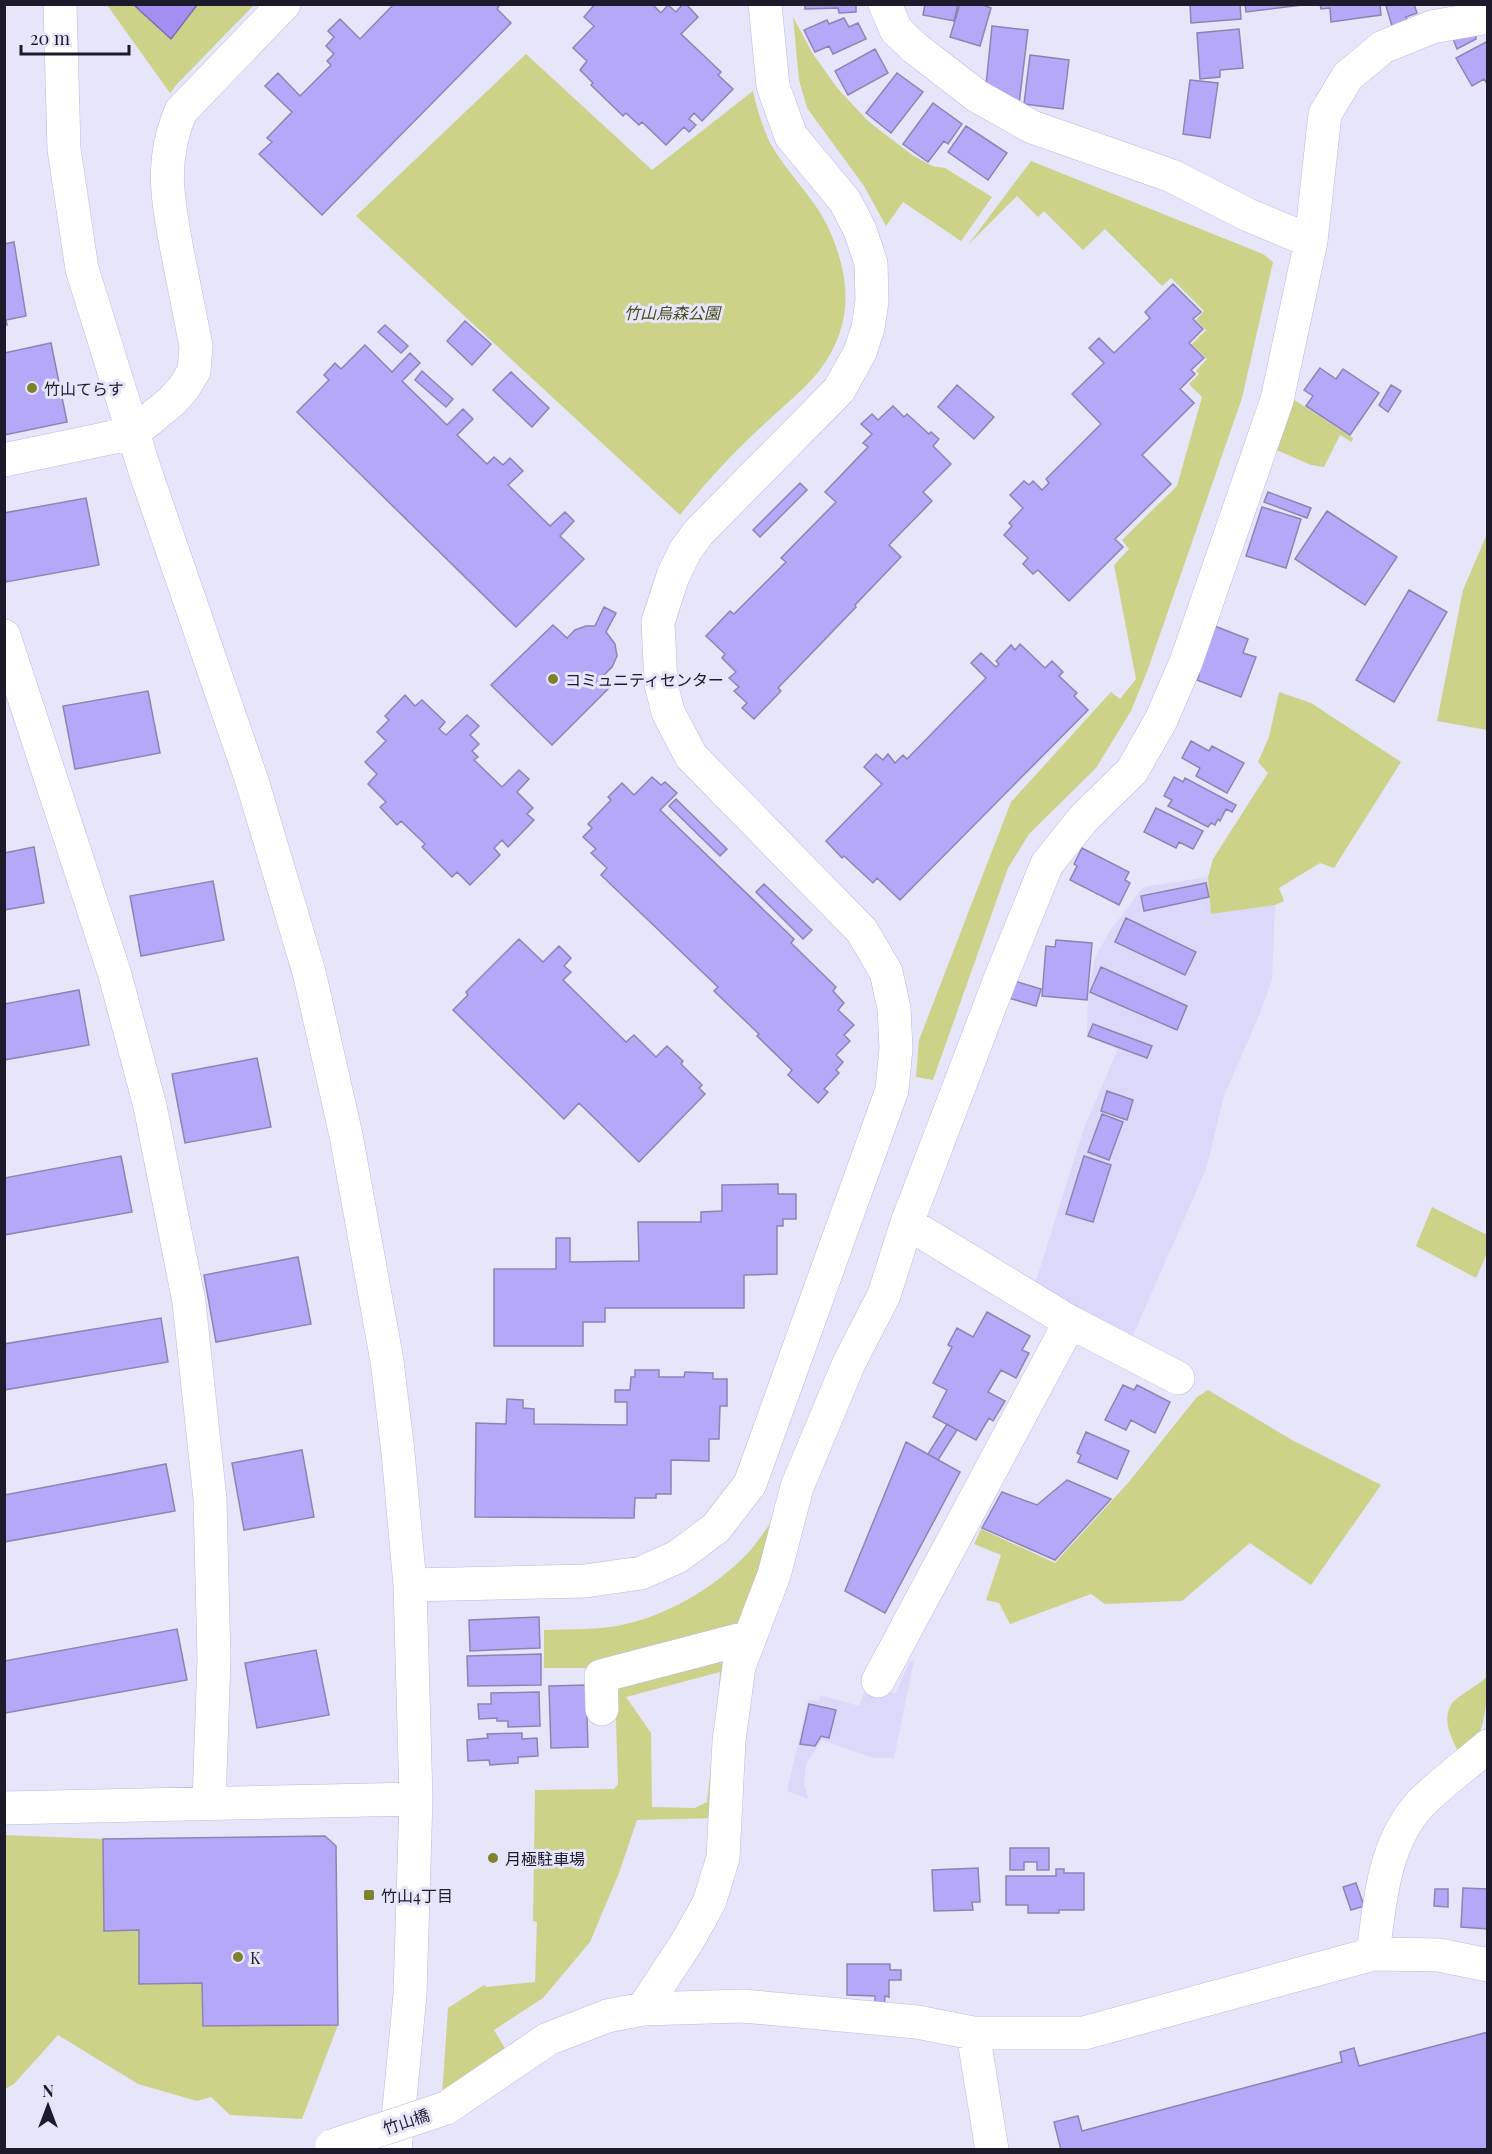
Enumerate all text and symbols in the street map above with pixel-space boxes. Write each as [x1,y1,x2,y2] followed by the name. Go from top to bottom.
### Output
[21,18,129,56] scale bar
[30,26,70,50] text: 20 m
[624,302,722,323] park label: 竹山烏森公園
[44,378,124,399] place label: 竹山てらす
[25,381,39,395] marker: 竹山てらす
[565,669,724,690] place label: コミュニティセンター
[546,672,560,686] marker: コミュニティセンター
[505,1848,585,1869] place label: 月極駐車場
[486,1851,500,1865] marker: 月極駐車場
[381,1885,453,1906] place label: 竹山4丁目
[362,1888,376,1902] marker: 竹山4丁目
[250,1947,261,1968] place label: K
[231,1950,245,1964] marker: K
[18,2076,78,2136] north arrow
[42,2080,54,2101] text: N
[380,2104,432,2138] street label: 竹山橋

